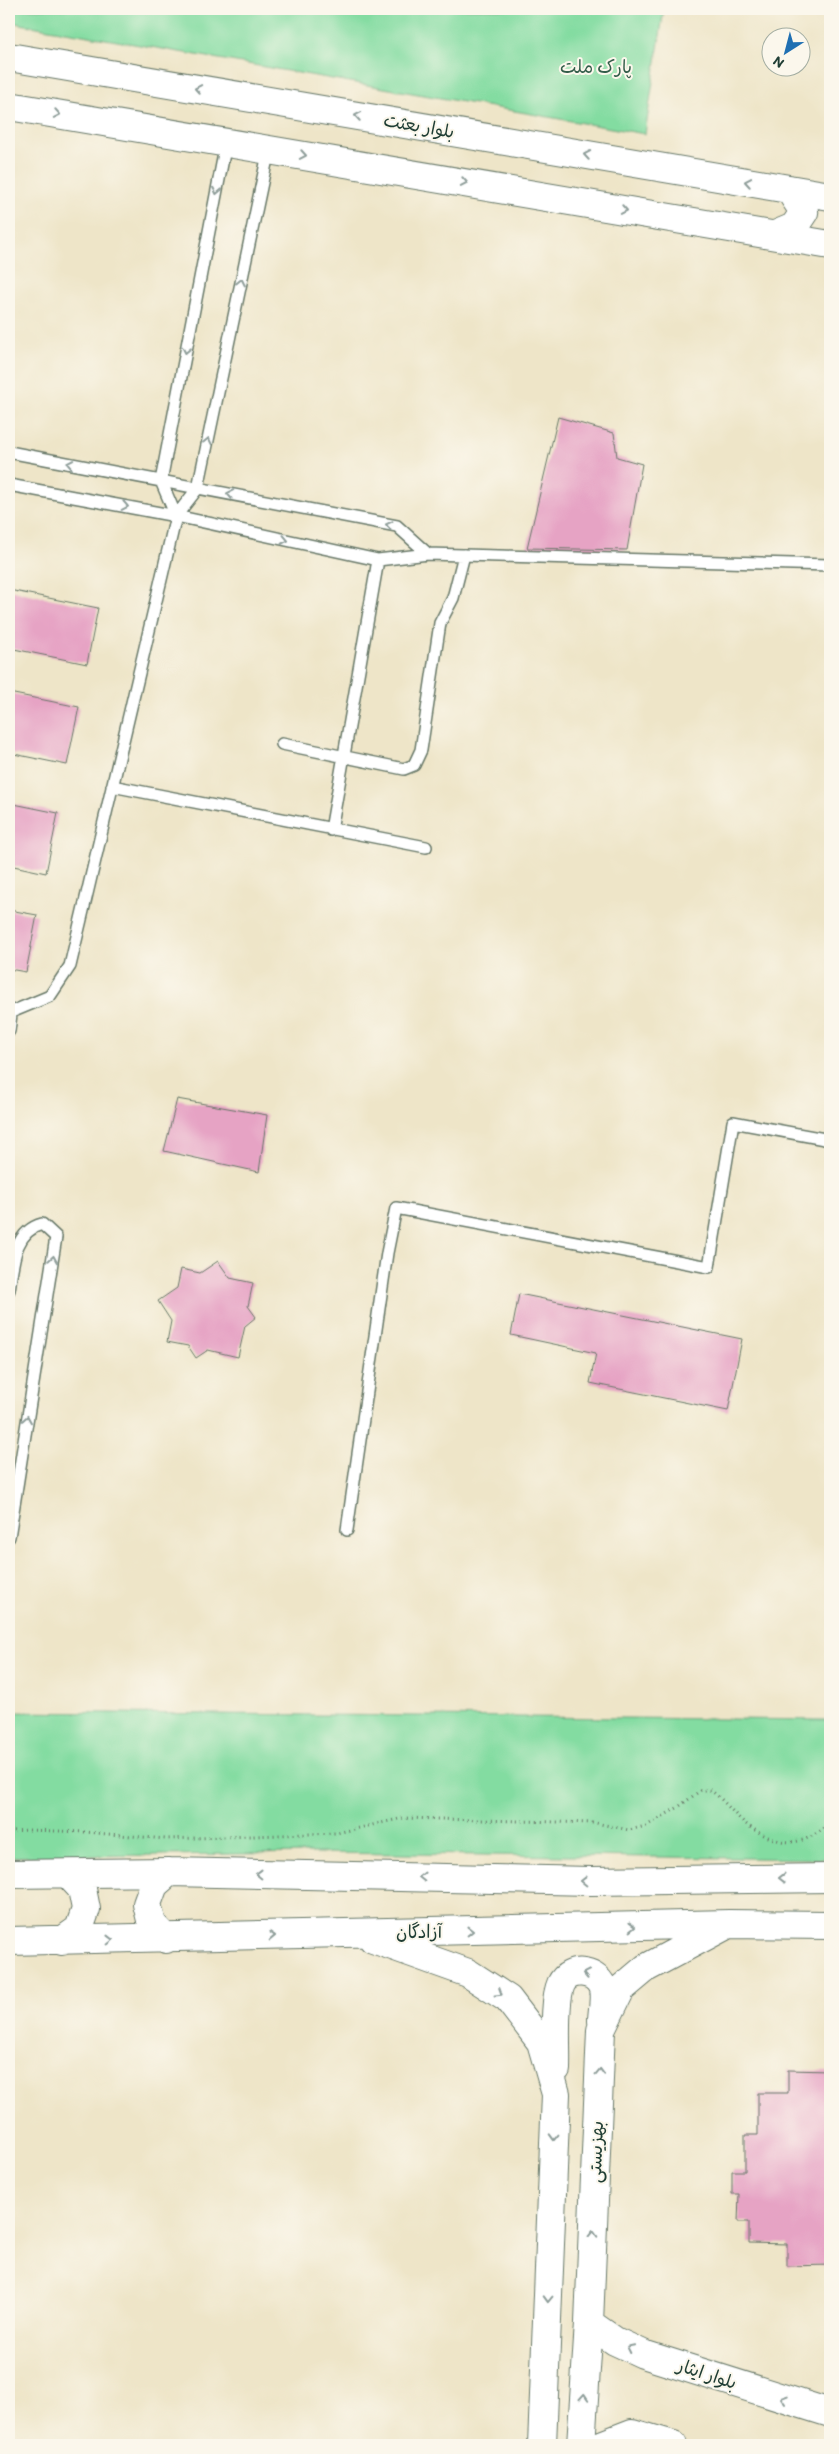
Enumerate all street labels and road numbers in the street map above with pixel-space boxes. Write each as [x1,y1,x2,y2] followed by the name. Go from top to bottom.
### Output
[382,109,456,143] street label: بلوار بعثت
[396,1921,444,1943] street label: آزادگان
[584,2121,608,2183] street label: بهزیستی
[673,2353,740,2394] street label: بلوار ایثار

